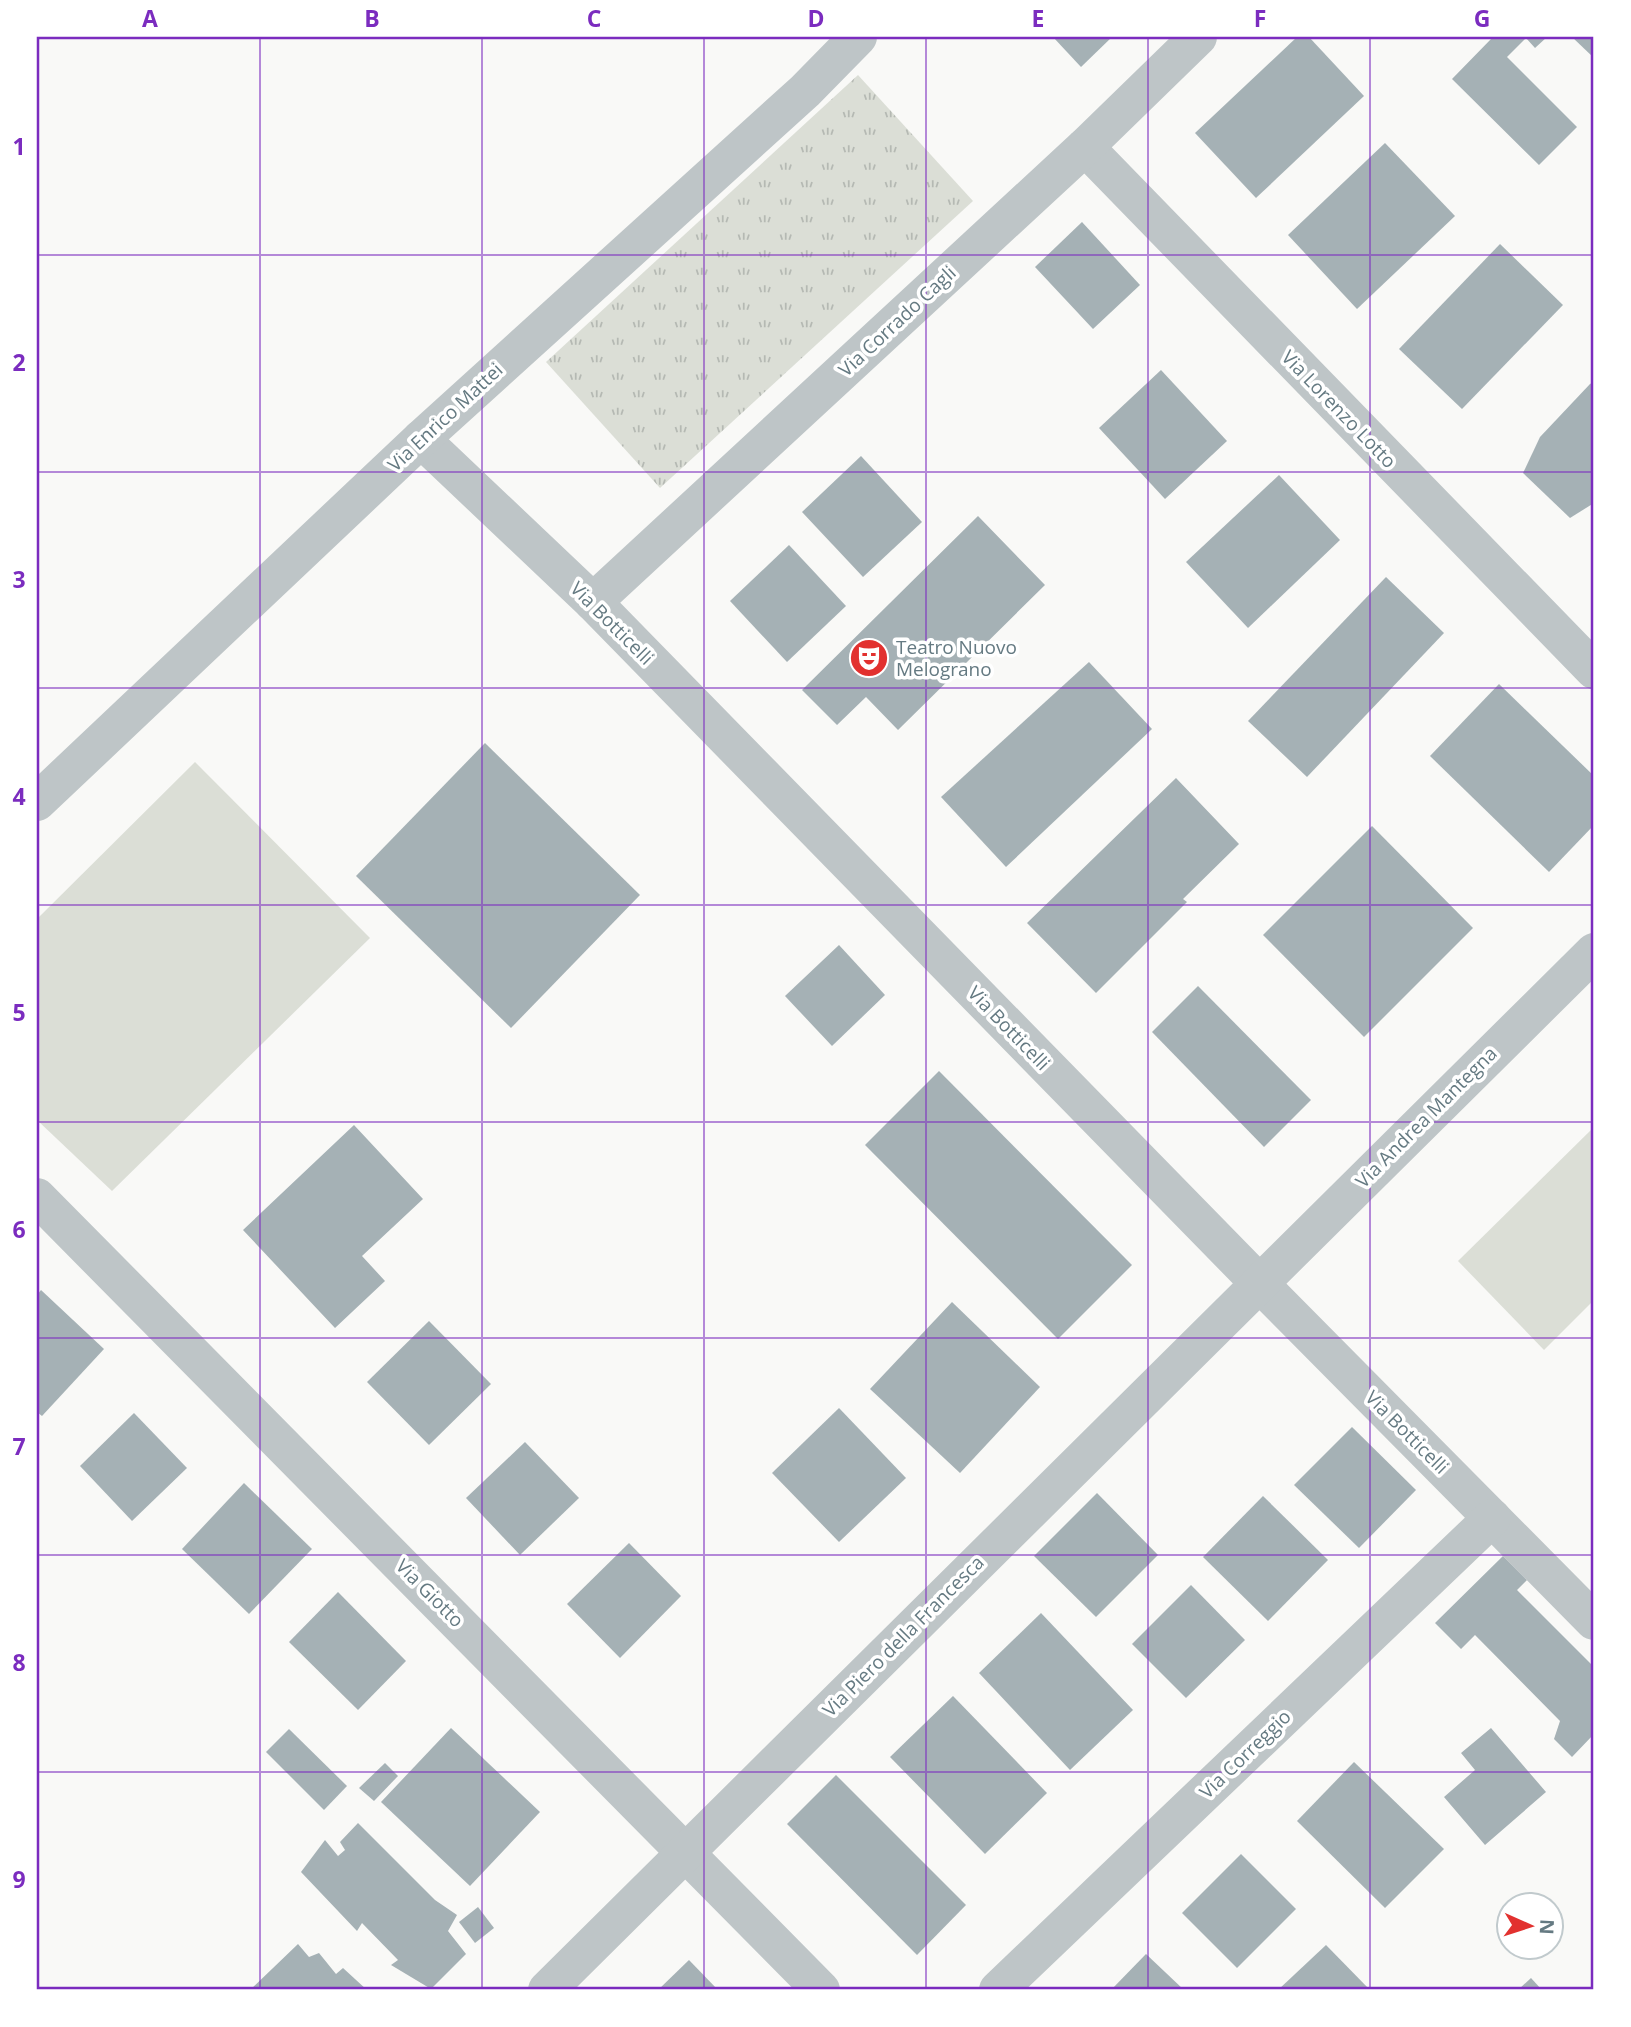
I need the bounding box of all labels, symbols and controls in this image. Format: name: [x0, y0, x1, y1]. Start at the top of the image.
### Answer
text: A: [142, 2, 158, 34]
text: B: [364, 2, 380, 34]
text: C: [587, 2, 601, 34]
text: D: [807, 2, 825, 34]
text: E: [1032, 2, 1044, 34]
text: F: [1254, 2, 1266, 34]
text: G: [1474, 2, 1490, 34]
text: 1: [12, 130, 26, 162]
street label: Via Corrado Cagli: [833, 260, 961, 382]
street label: Via Lorenzo Lotto: [1276, 344, 1402, 474]
text: 2: [12, 346, 26, 378]
street label: Via Enrico Mattei: [382, 357, 508, 477]
text: 3: [12, 563, 26, 595]
street label: Via Botticelli: [565, 576, 659, 670]
place label: Teatro Nuovo Melograno: [896, 634, 1017, 682]
theatre icon: Teatro Nuovo Melograno: [848, 637, 890, 679]
text: 4: [12, 780, 26, 812]
street label: Via Botticelli: [962, 980, 1056, 1076]
text: 5: [12, 996, 26, 1028]
street label: Via Andrea Mantegna: [1350, 1041, 1502, 1193]
text: 6: [12, 1213, 26, 1245]
street label: Via Botticelli: [1360, 1385, 1454, 1479]
text: 7: [12, 1430, 26, 1462]
street label: Via Piero della Francesca: [817, 1550, 989, 1722]
street label: Via Giotto: [390, 1553, 470, 1633]
text: 8: [12, 1646, 26, 1678]
street label: Via Correggio: [1194, 1704, 1296, 1804]
text: 9: [12, 1863, 26, 1895]
north arrow: [1494, 1890, 1564, 1960]
text: N: [1534, 1918, 1560, 1935]

